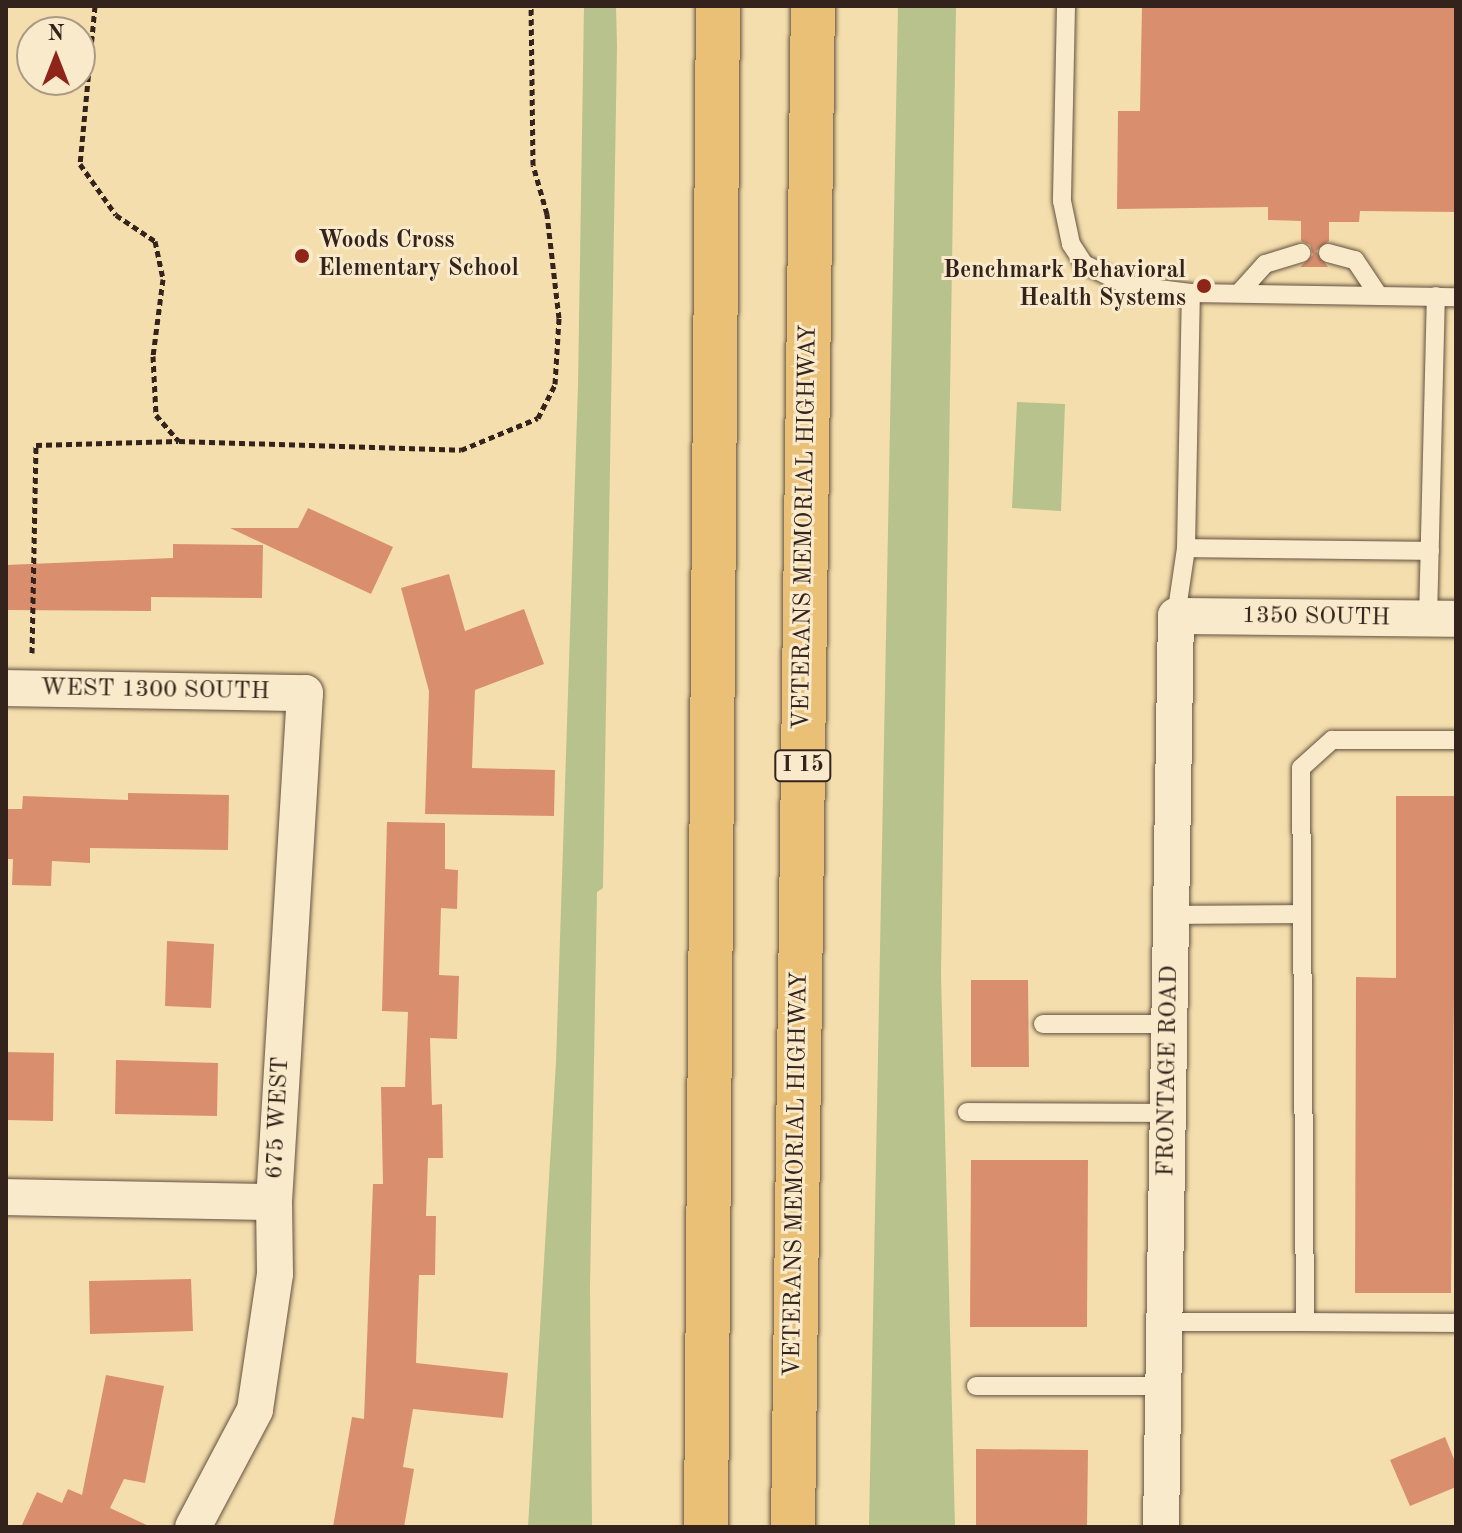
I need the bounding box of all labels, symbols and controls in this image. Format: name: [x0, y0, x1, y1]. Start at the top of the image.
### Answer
north arrow: [16, 16, 96, 96]
text: N: [48, 23, 64, 45]
place label: Woods Cross Elementary School: [318, 228, 519, 284]
marker: Woods Cross Elementary School: [293, 247, 311, 265]
place label: Benchmark Behavioral Health Systems: [943, 258, 1186, 314]
marker: Benchmark Behavioral Health Systems: [1193, 275, 1215, 297]
street label: VETERANS MEMORIAL HIGHWAY: [788, 324, 824, 730]
street label: 1350 SOUTH: [1242, 602, 1390, 634]
street label: WEST 1300 SOUTH: [40, 675, 270, 707]
road number: I 15: [773, 748, 833, 784]
street label: FRONTAGE ROAD: [1153, 965, 1185, 1177]
street label: VETERANS MEMORIAL HIGHWAY: [779, 971, 815, 1377]
street label: 675 WEST: [261, 1056, 297, 1180]

